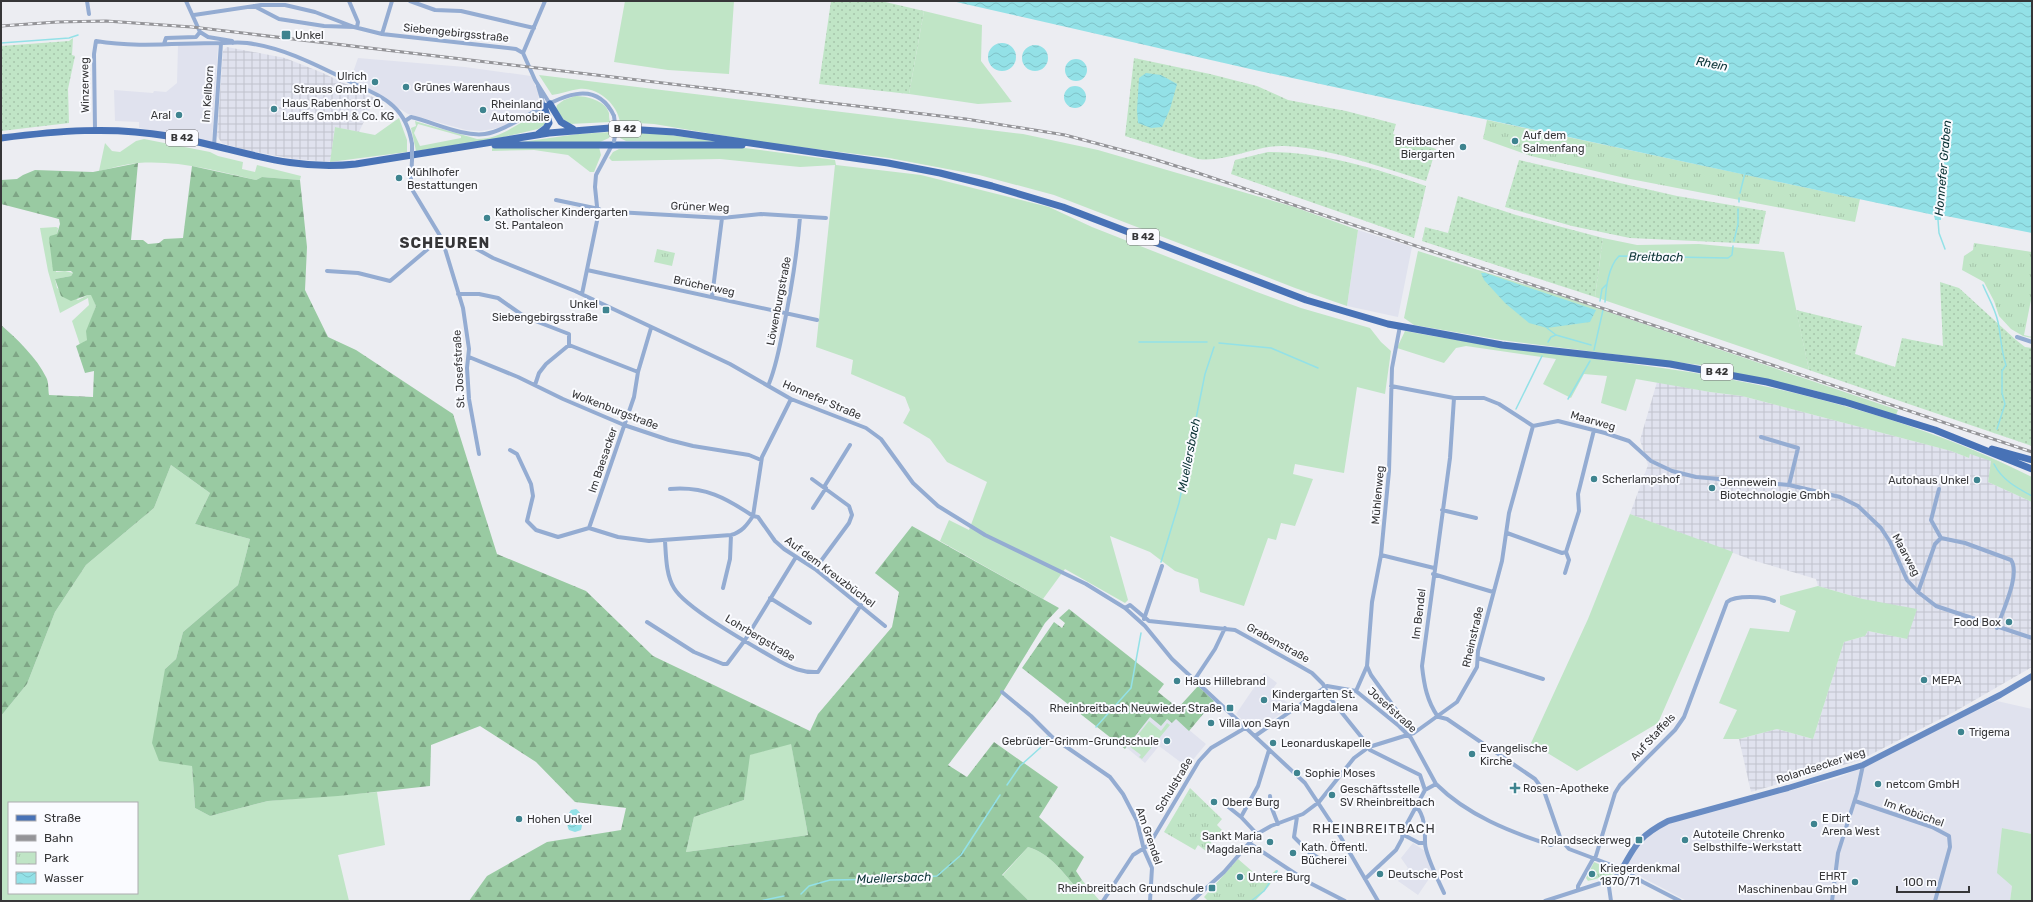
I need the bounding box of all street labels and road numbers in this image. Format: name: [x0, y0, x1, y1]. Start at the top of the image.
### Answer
street label: Siebengebirgsstraße: [403, 21, 509, 45]
street label: Winzerweg: [78, 57, 92, 113]
street label: Im Kellborn: [200, 65, 216, 123]
road number: B 42: [609, 121, 641, 137]
road number: B 42: [166, 130, 198, 146]
street label: Grüner Weg: [670, 199, 730, 215]
road number: B 42: [1127, 229, 1159, 245]
street label: Löwenburgstraße: [764, 255, 794, 347]
street label: Brücherweg: [672, 273, 736, 299]
street label: St. Josefstraße: [450, 329, 468, 409]
road number: B 42: [1701, 364, 1733, 380]
street label: Honnefer Straße: [781, 378, 863, 422]
street label: Wolkenburgstraße: [570, 387, 660, 433]
street label: Maarweg: [1569, 408, 1617, 434]
street label: Im Baesacker: [586, 425, 621, 495]
street label: Mühlenweg: [1369, 465, 1387, 525]
street label: Maarweg: [1889, 531, 1923, 579]
street label: Auf dem Kreuzbüchel: [782, 534, 878, 610]
street label: Im Bendel: [1409, 588, 1429, 640]
street label: Rheinstraße: [1460, 605, 1486, 669]
street label: Lohrbergstraße: [723, 612, 797, 664]
street label: Grabenstraße: [1244, 620, 1312, 666]
street label: Josefstraße: [1365, 684, 1419, 736]
street label: Auf Staffels: [1628, 710, 1678, 763]
street label: Rolandsecker Weg: [1775, 746, 1867, 786]
street label: Schulstraße: [1153, 755, 1195, 815]
street label: Im Kobüchel: [1882, 796, 1946, 830]
street label: Am Grendel: [1133, 806, 1165, 866]

